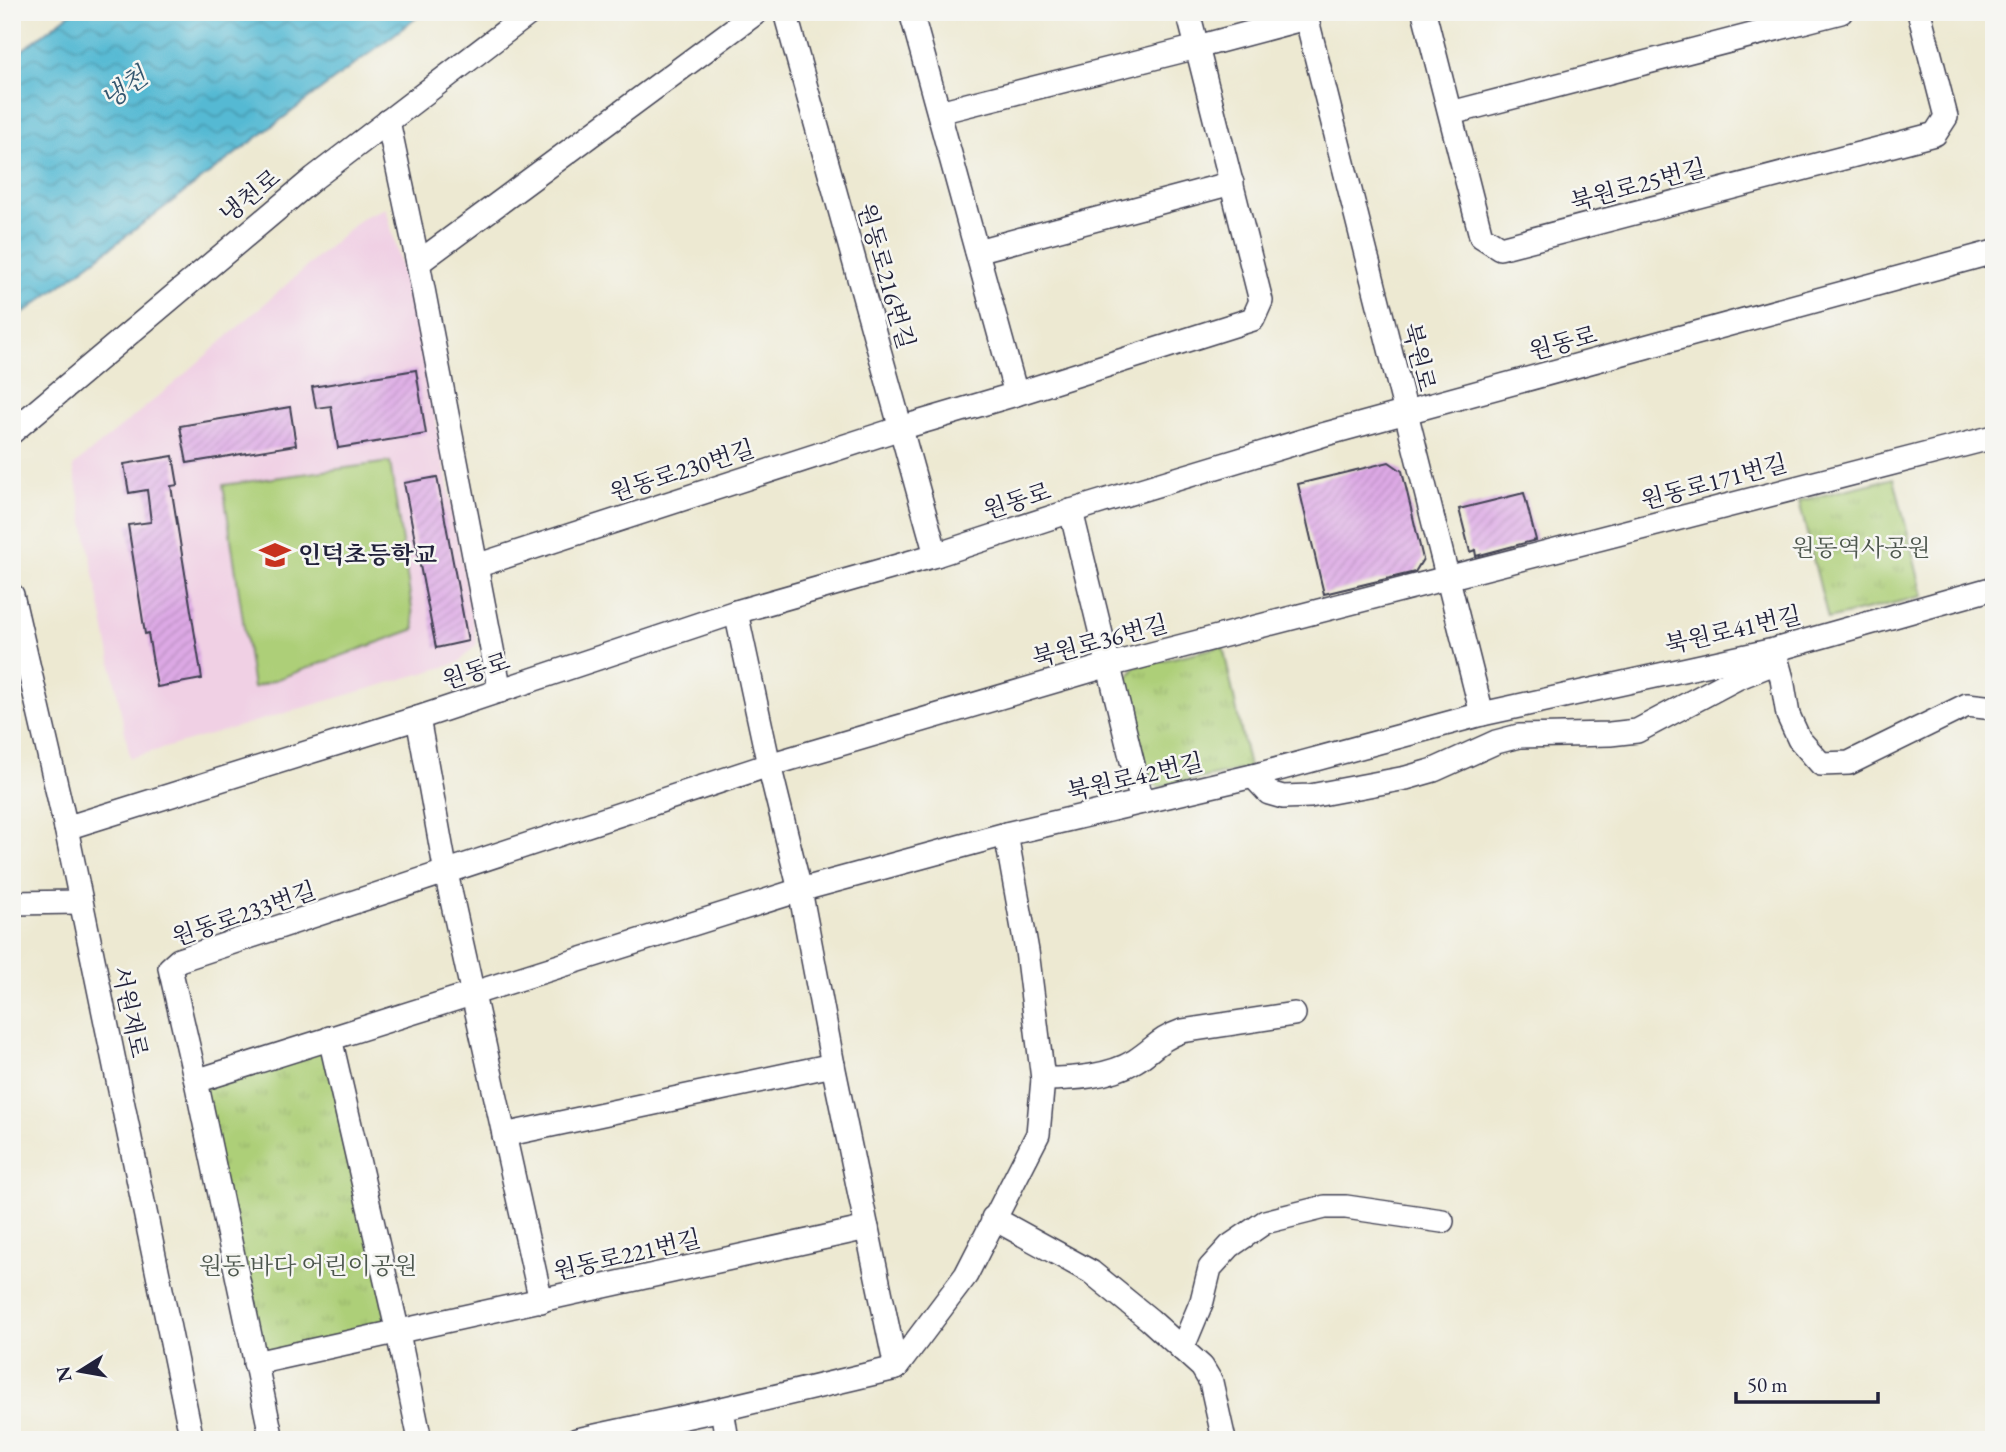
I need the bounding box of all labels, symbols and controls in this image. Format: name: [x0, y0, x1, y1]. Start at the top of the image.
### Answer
water label: 냉천: [94, 58, 156, 117]
street label: 북원로25번길: [1567, 152, 1709, 217]
street label: 냉천로: [213, 162, 286, 230]
street label: 원동로216번길: [851, 199, 922, 352]
street label: 북원로: [1396, 319, 1443, 394]
street label: 원동로: [1525, 319, 1600, 366]
street label: 원동로230번길: [605, 433, 758, 509]
street label: 원동로171번길: [1637, 447, 1791, 516]
street label: 원동로: [979, 475, 1055, 526]
park label: 원동역사공원: [1791, 532, 1931, 563]
school or university icon: 인덕초등학교: [258, 538, 292, 572]
place label: 인덕초등학교: [298, 539, 437, 570]
street label: 북원로41번길: [1662, 599, 1804, 660]
street label: 북원로36번길: [1029, 608, 1171, 673]
street label: 원동로: [438, 645, 514, 696]
street label: 북원로42번길: [1064, 746, 1206, 807]
street label: 원동로233번길: [168, 874, 320, 953]
street label: 서원재로: [106, 963, 155, 1060]
street label: 원동로221번길: [550, 1222, 704, 1287]
park label: 원동 바다 어린이공원: [199, 1250, 417, 1281]
north arrow: [46, 1336, 116, 1406]
scale bar: [1736, 1361, 1878, 1405]
text: N: [50, 1364, 78, 1384]
text: 50 m: [1747, 1371, 1788, 1398]

